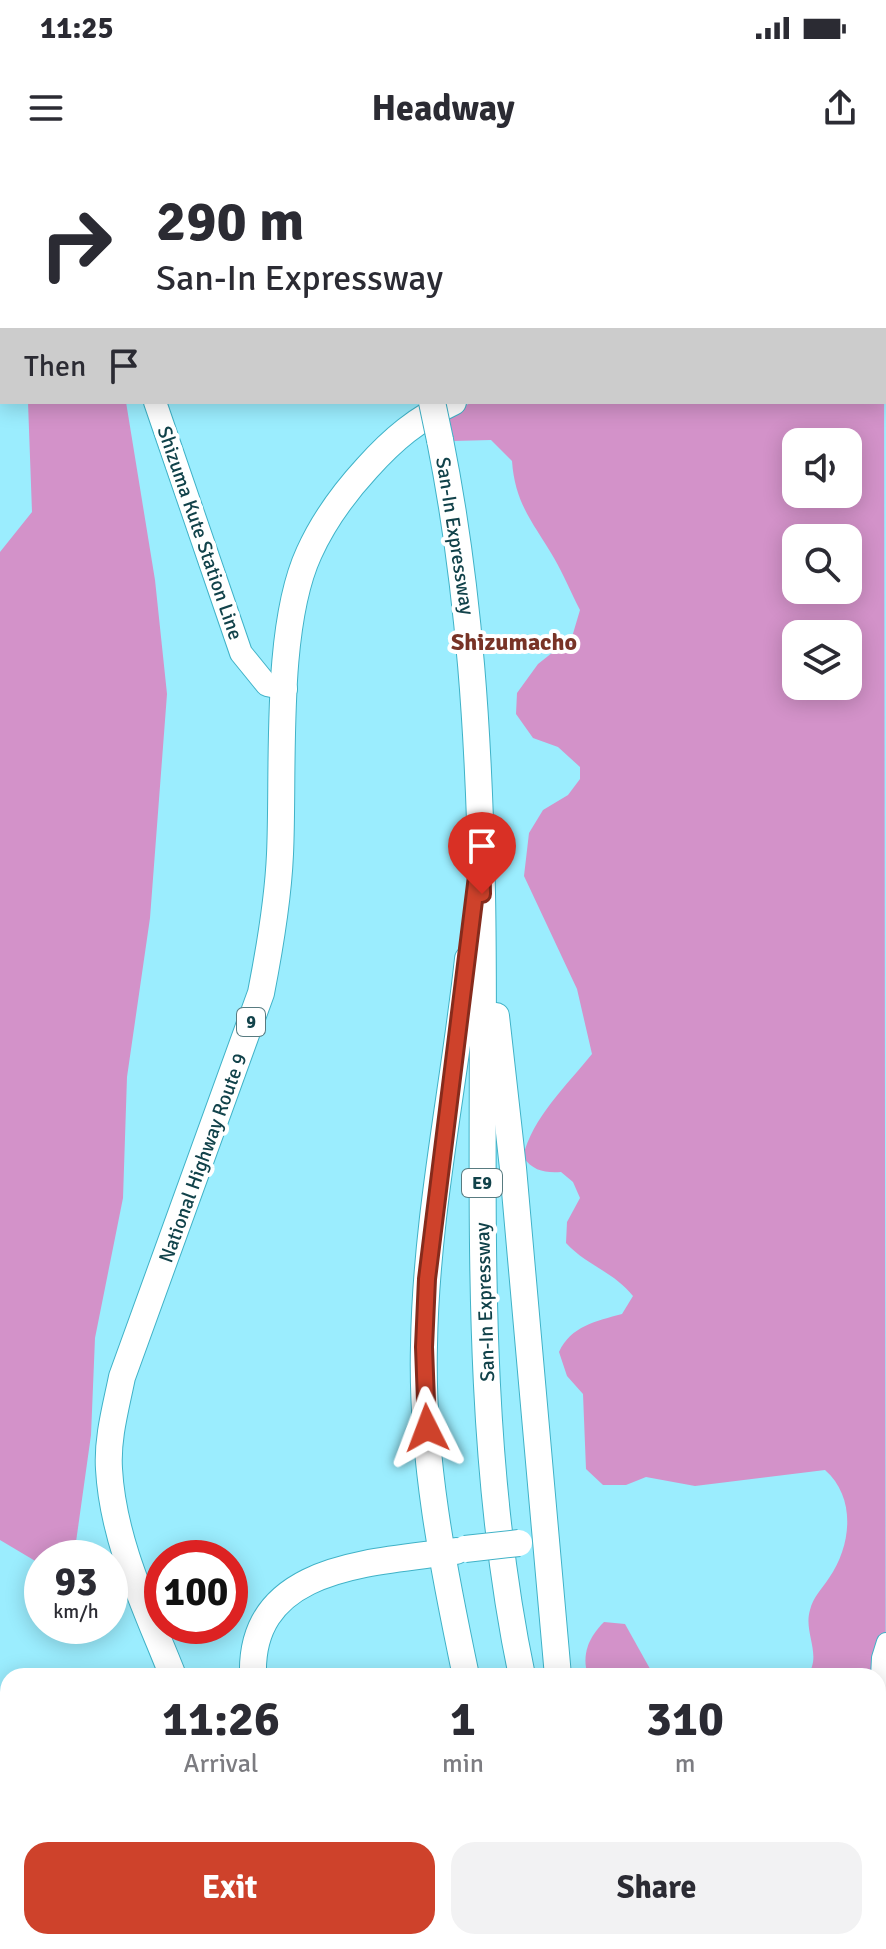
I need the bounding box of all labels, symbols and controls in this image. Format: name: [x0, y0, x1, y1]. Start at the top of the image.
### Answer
text: 11:25: [40, 10, 114, 47]
icon: menu: [24, 86, 68, 130]
text: Headway: [371, 86, 515, 131]
icon: share: [818, 86, 862, 130]
text: 290 m: [156, 187, 304, 256]
icon: right: [24, 192, 128, 296]
text: San-In Expressway: [156, 256, 443, 301]
icon: arrive: [102, 344, 146, 388]
text: Then: [24, 348, 86, 385]
street label: Shizuma Kute Station Line: [152, 423, 248, 643]
map controls: [782, 428, 862, 700]
button: sound: [782, 428, 862, 508]
street label: San-In Expressway: [430, 455, 480, 617]
button: search: [782, 524, 862, 604]
button: layers: [782, 620, 862, 700]
district label: Shizumacho: [451, 627, 577, 657]
pin: [448, 812, 516, 894]
icon: arrive: [460, 824, 504, 868]
road number: 9: [237, 1008, 265, 1036]
street label: National Highway Route 9: [153, 1050, 253, 1266]
road number: E9: [462, 1169, 502, 1197]
street label: San-In Expressway: [470, 1221, 500, 1382]
position arrow: [385, 1386, 469, 1470]
speed limit sign: 100: [144, 1540, 248, 1644]
text: 93: [54, 1557, 98, 1607]
text: km/h: [53, 1599, 99, 1624]
text: 11:26: [162, 1690, 280, 1749]
text: 1: [450, 1690, 476, 1749]
text: 310: [646, 1690, 724, 1749]
text: Arrival: [184, 1748, 258, 1780]
text: min: [442, 1748, 484, 1780]
text: m: [675, 1748, 695, 1780]
button: Exit: [24, 1842, 435, 1934]
button: Share: [451, 1842, 862, 1934]

